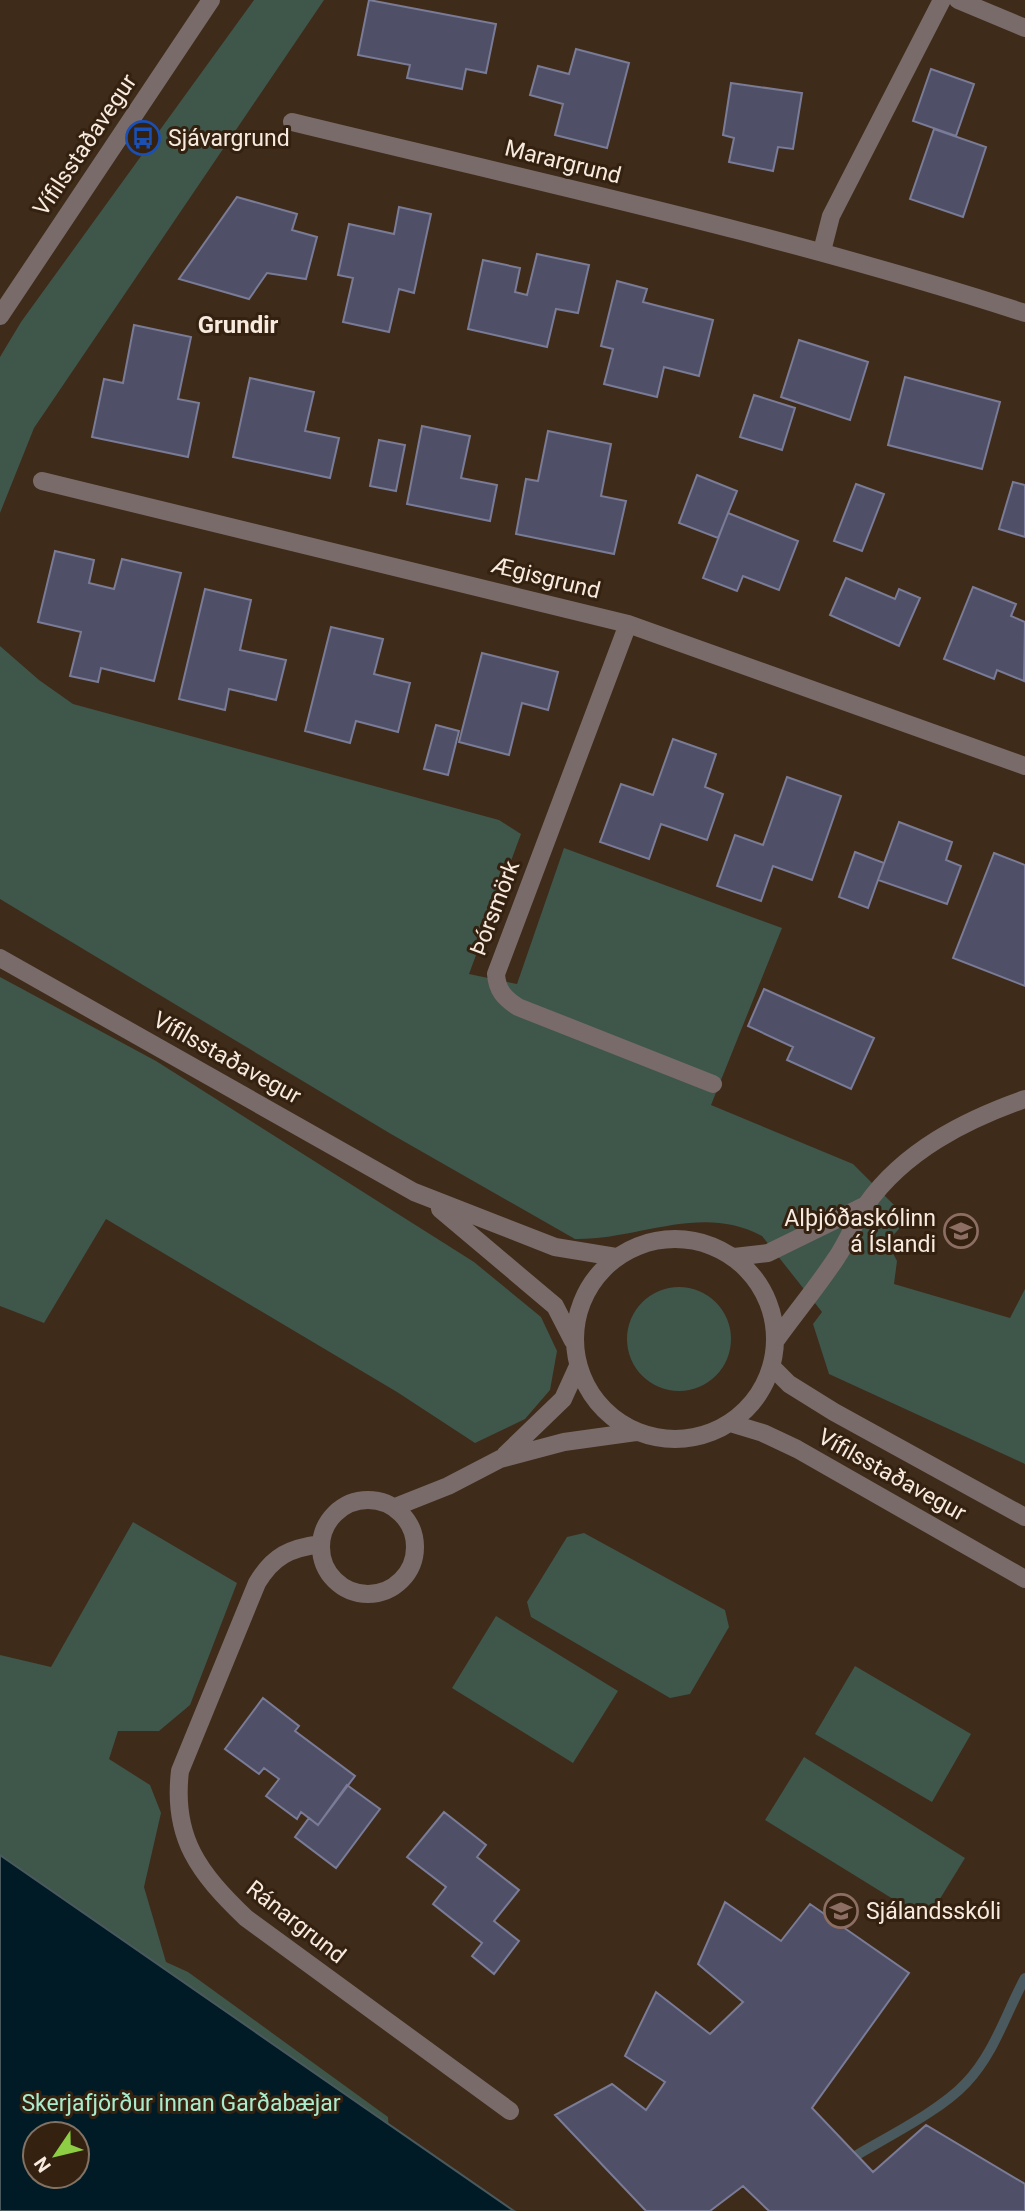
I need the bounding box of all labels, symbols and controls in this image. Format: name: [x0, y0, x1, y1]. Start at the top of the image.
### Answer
street label: Vífilsstaðavegur: [28, 69, 142, 221]
bus stop icon: Sjávargrund: [124, 119, 162, 157]
place label: Sjávargrund: [168, 125, 290, 152]
street label: Marargrund: [502, 134, 624, 190]
district label: Grundir: [198, 311, 279, 339]
street label: Ægisgrund: [488, 551, 603, 605]
street label: Þórsmörk: [465, 857, 525, 959]
street label: Vífilsstaðavegur: [148, 1006, 306, 1110]
place label: Alþjóðaskólinn á Íslandi: [784, 1205, 936, 1258]
school or university icon: Alþjóðaskólinn á Íslandi: [942, 1212, 980, 1250]
street label: Vífilsstaðavegur: [813, 1423, 971, 1527]
street label: Ránargrund: [241, 1875, 351, 1969]
school or university icon: Sjálandsskóli: [822, 1892, 860, 1930]
place label: Sjálandsskóli: [866, 1898, 1001, 1925]
park label: Skerjafjörður innan Garðabæjar: [21, 2090, 341, 2117]
north arrow: [21, 2120, 91, 2190]
text: N: [29, 2152, 56, 2177]

